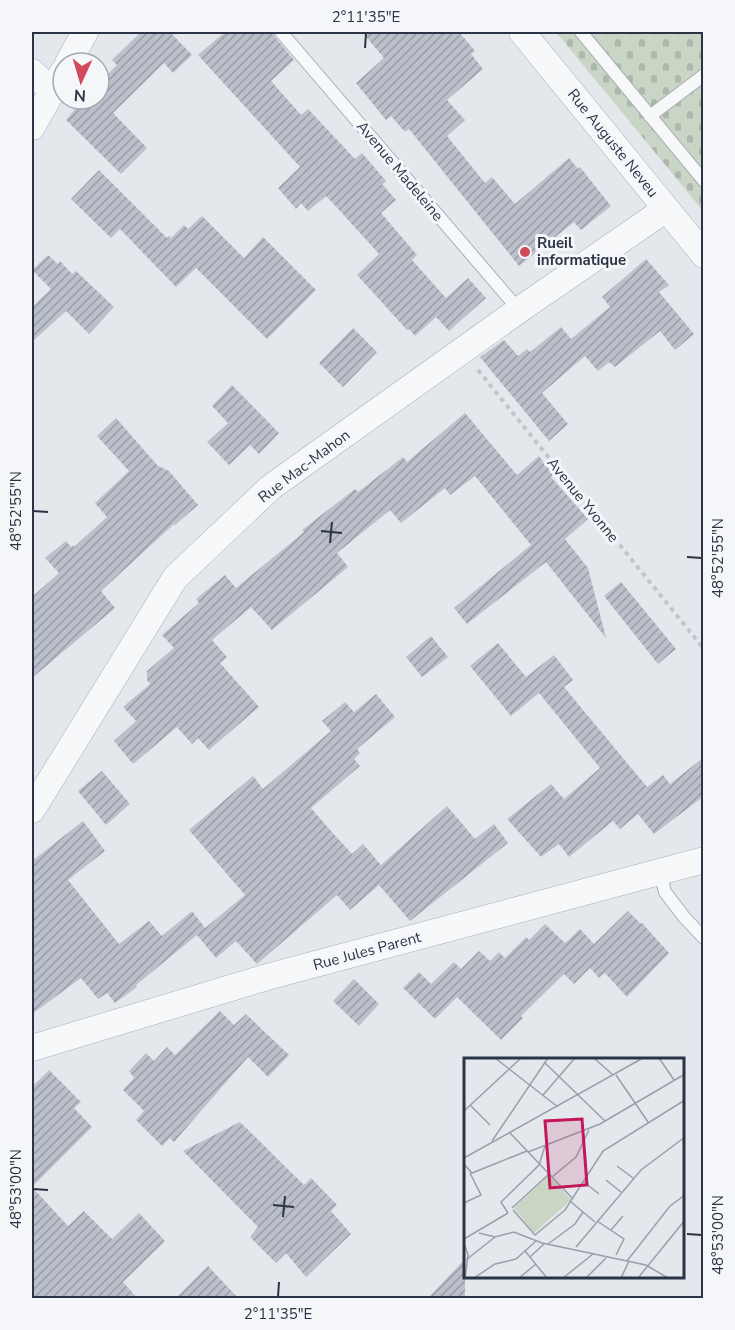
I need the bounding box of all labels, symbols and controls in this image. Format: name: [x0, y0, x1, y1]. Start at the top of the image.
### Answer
text: 2°11'35"E: [332, 7, 400, 27]
north arrow: [51, 51, 111, 111]
text: N: [73, 84, 87, 106]
street label: Rue Auguste Neveu: [563, 85, 663, 201]
street label: Avenue Madeleine: [352, 117, 448, 225]
place label: Rueil informatique: [537, 233, 626, 270]
marker: Rueil informatique: [518, 245, 532, 259]
street label: Rue Mac-Mahon: [254, 425, 354, 507]
street label: Avenue Yvonne: [543, 453, 623, 547]
text: 48°52'55"N: [6, 471, 26, 551]
text: 48°52'55"N: [708, 518, 728, 598]
street label: Rue Jules Parent: [311, 927, 424, 975]
inset map: [464, 1058, 684, 1279]
text: 48°53'00"N: [6, 1149, 26, 1229]
text: 48°53'00"N: [708, 1195, 728, 1275]
text: 2°11'35"E: [244, 1304, 312, 1324]

